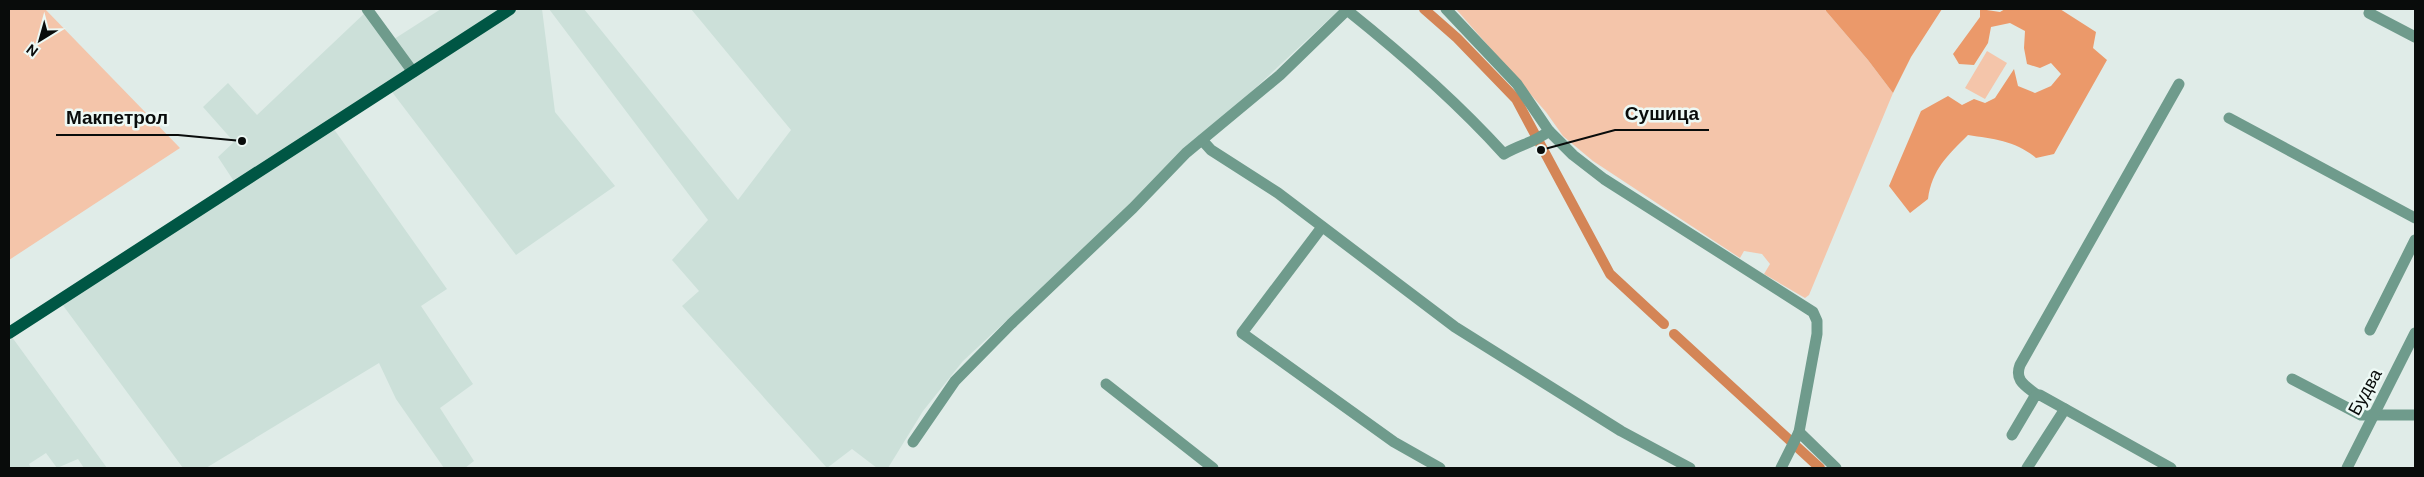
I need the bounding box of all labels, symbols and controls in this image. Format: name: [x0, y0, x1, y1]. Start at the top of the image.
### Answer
north arrow: [15, 15, 65, 65]
text: N: [23, 40, 42, 61]
callout: Сушица: [1615, 96, 1709, 130]
callout: Макпетрол: [56, 101, 178, 135]
text: Сушица: [1625, 101, 1700, 126]
text: Макпетрол: [66, 105, 168, 130]
street label: Будва: [2342, 364, 2388, 420]

